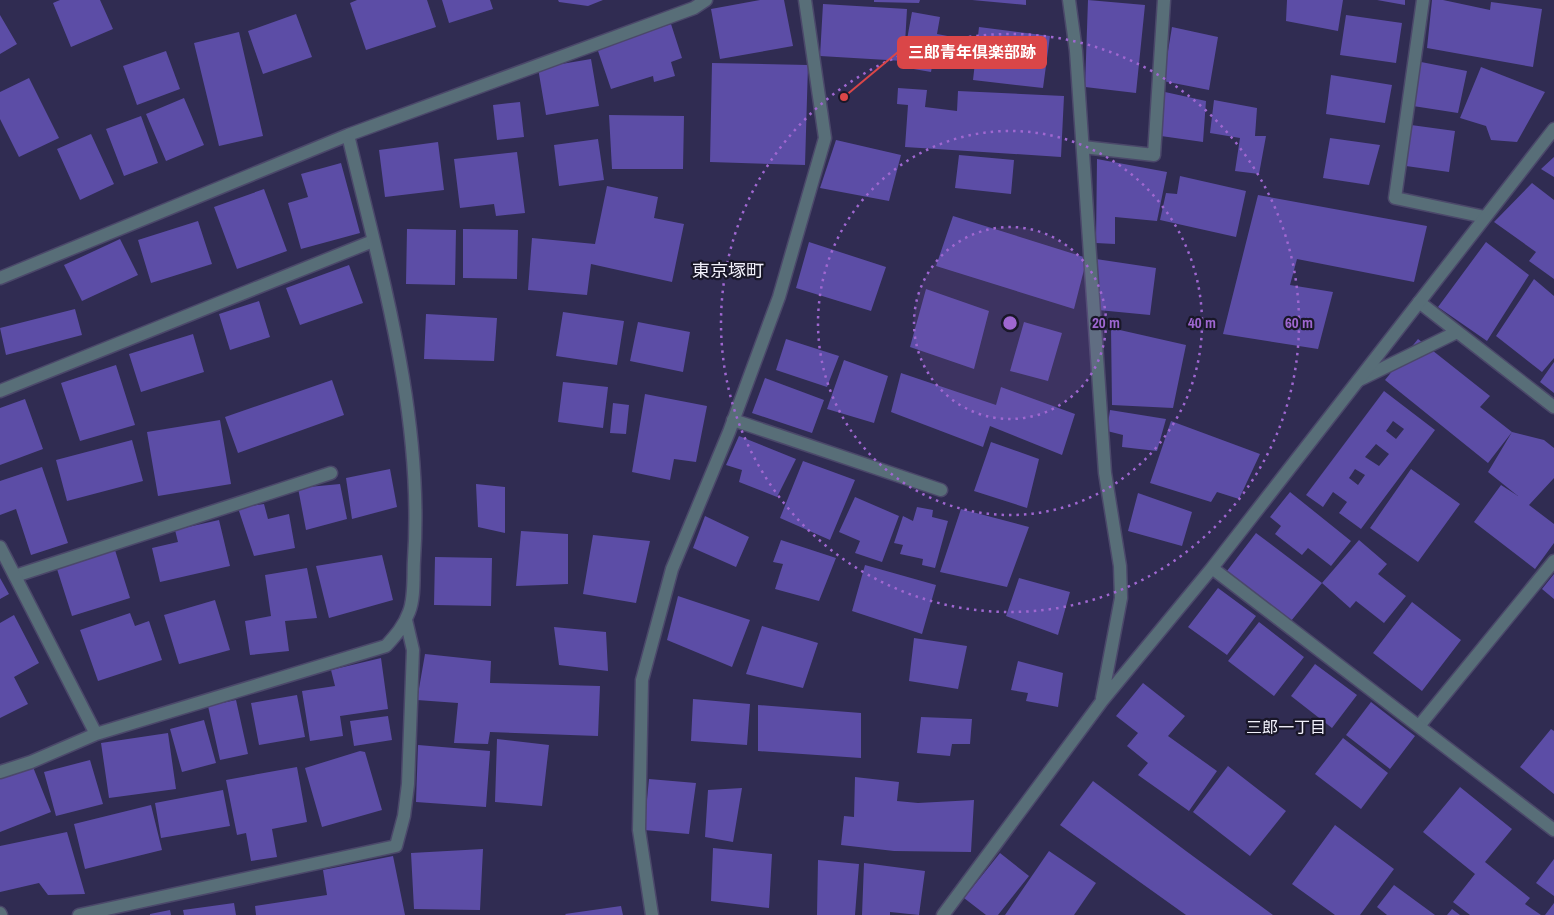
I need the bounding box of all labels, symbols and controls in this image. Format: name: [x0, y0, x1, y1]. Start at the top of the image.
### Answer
callout: 三郎青年倶楽部跡: [898, 37, 1046, 68]
text: 三郎青年倶楽部跡: [908, 41, 1036, 63]
district label: 東京塚町: [692, 258, 764, 283]
text: 20 m: [1092, 312, 1120, 333]
text: 40 m: [1188, 312, 1216, 333]
text: 60 m: [1285, 312, 1313, 333]
centre of rings: [1001, 314, 1019, 332]
district label: 三郎一丁目: [1246, 716, 1326, 738]

